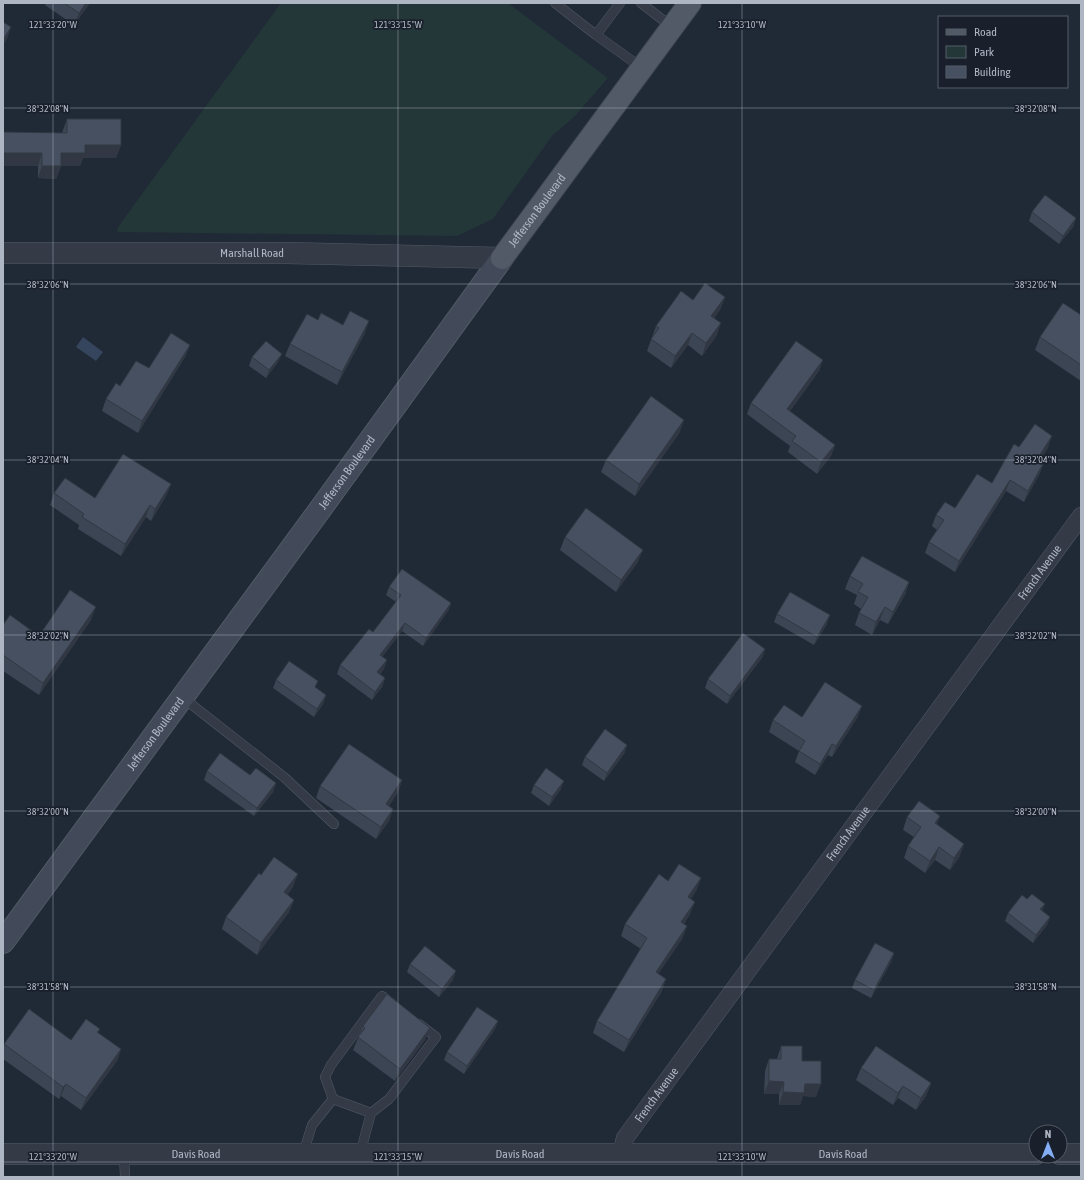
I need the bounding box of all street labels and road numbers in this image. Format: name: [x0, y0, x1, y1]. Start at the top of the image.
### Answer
street label: Jefferson Boulevard: [505, 171, 569, 250]
street label: Marshall Road: [220, 246, 284, 260]
street label: Jefferson Boulevard: [316, 433, 378, 512]
street label: French Avenue: [1015, 542, 1065, 602]
street label: Jefferson Boulevard: [124, 695, 187, 773]
street label: French Avenue: [823, 803, 873, 864]
street label: French Avenue: [632, 1065, 681, 1125]
street label: Davis Road: [172, 1147, 220, 1161]
street label: Davis Road: [496, 1147, 544, 1161]
street label: Davis Road: [819, 1147, 867, 1161]

